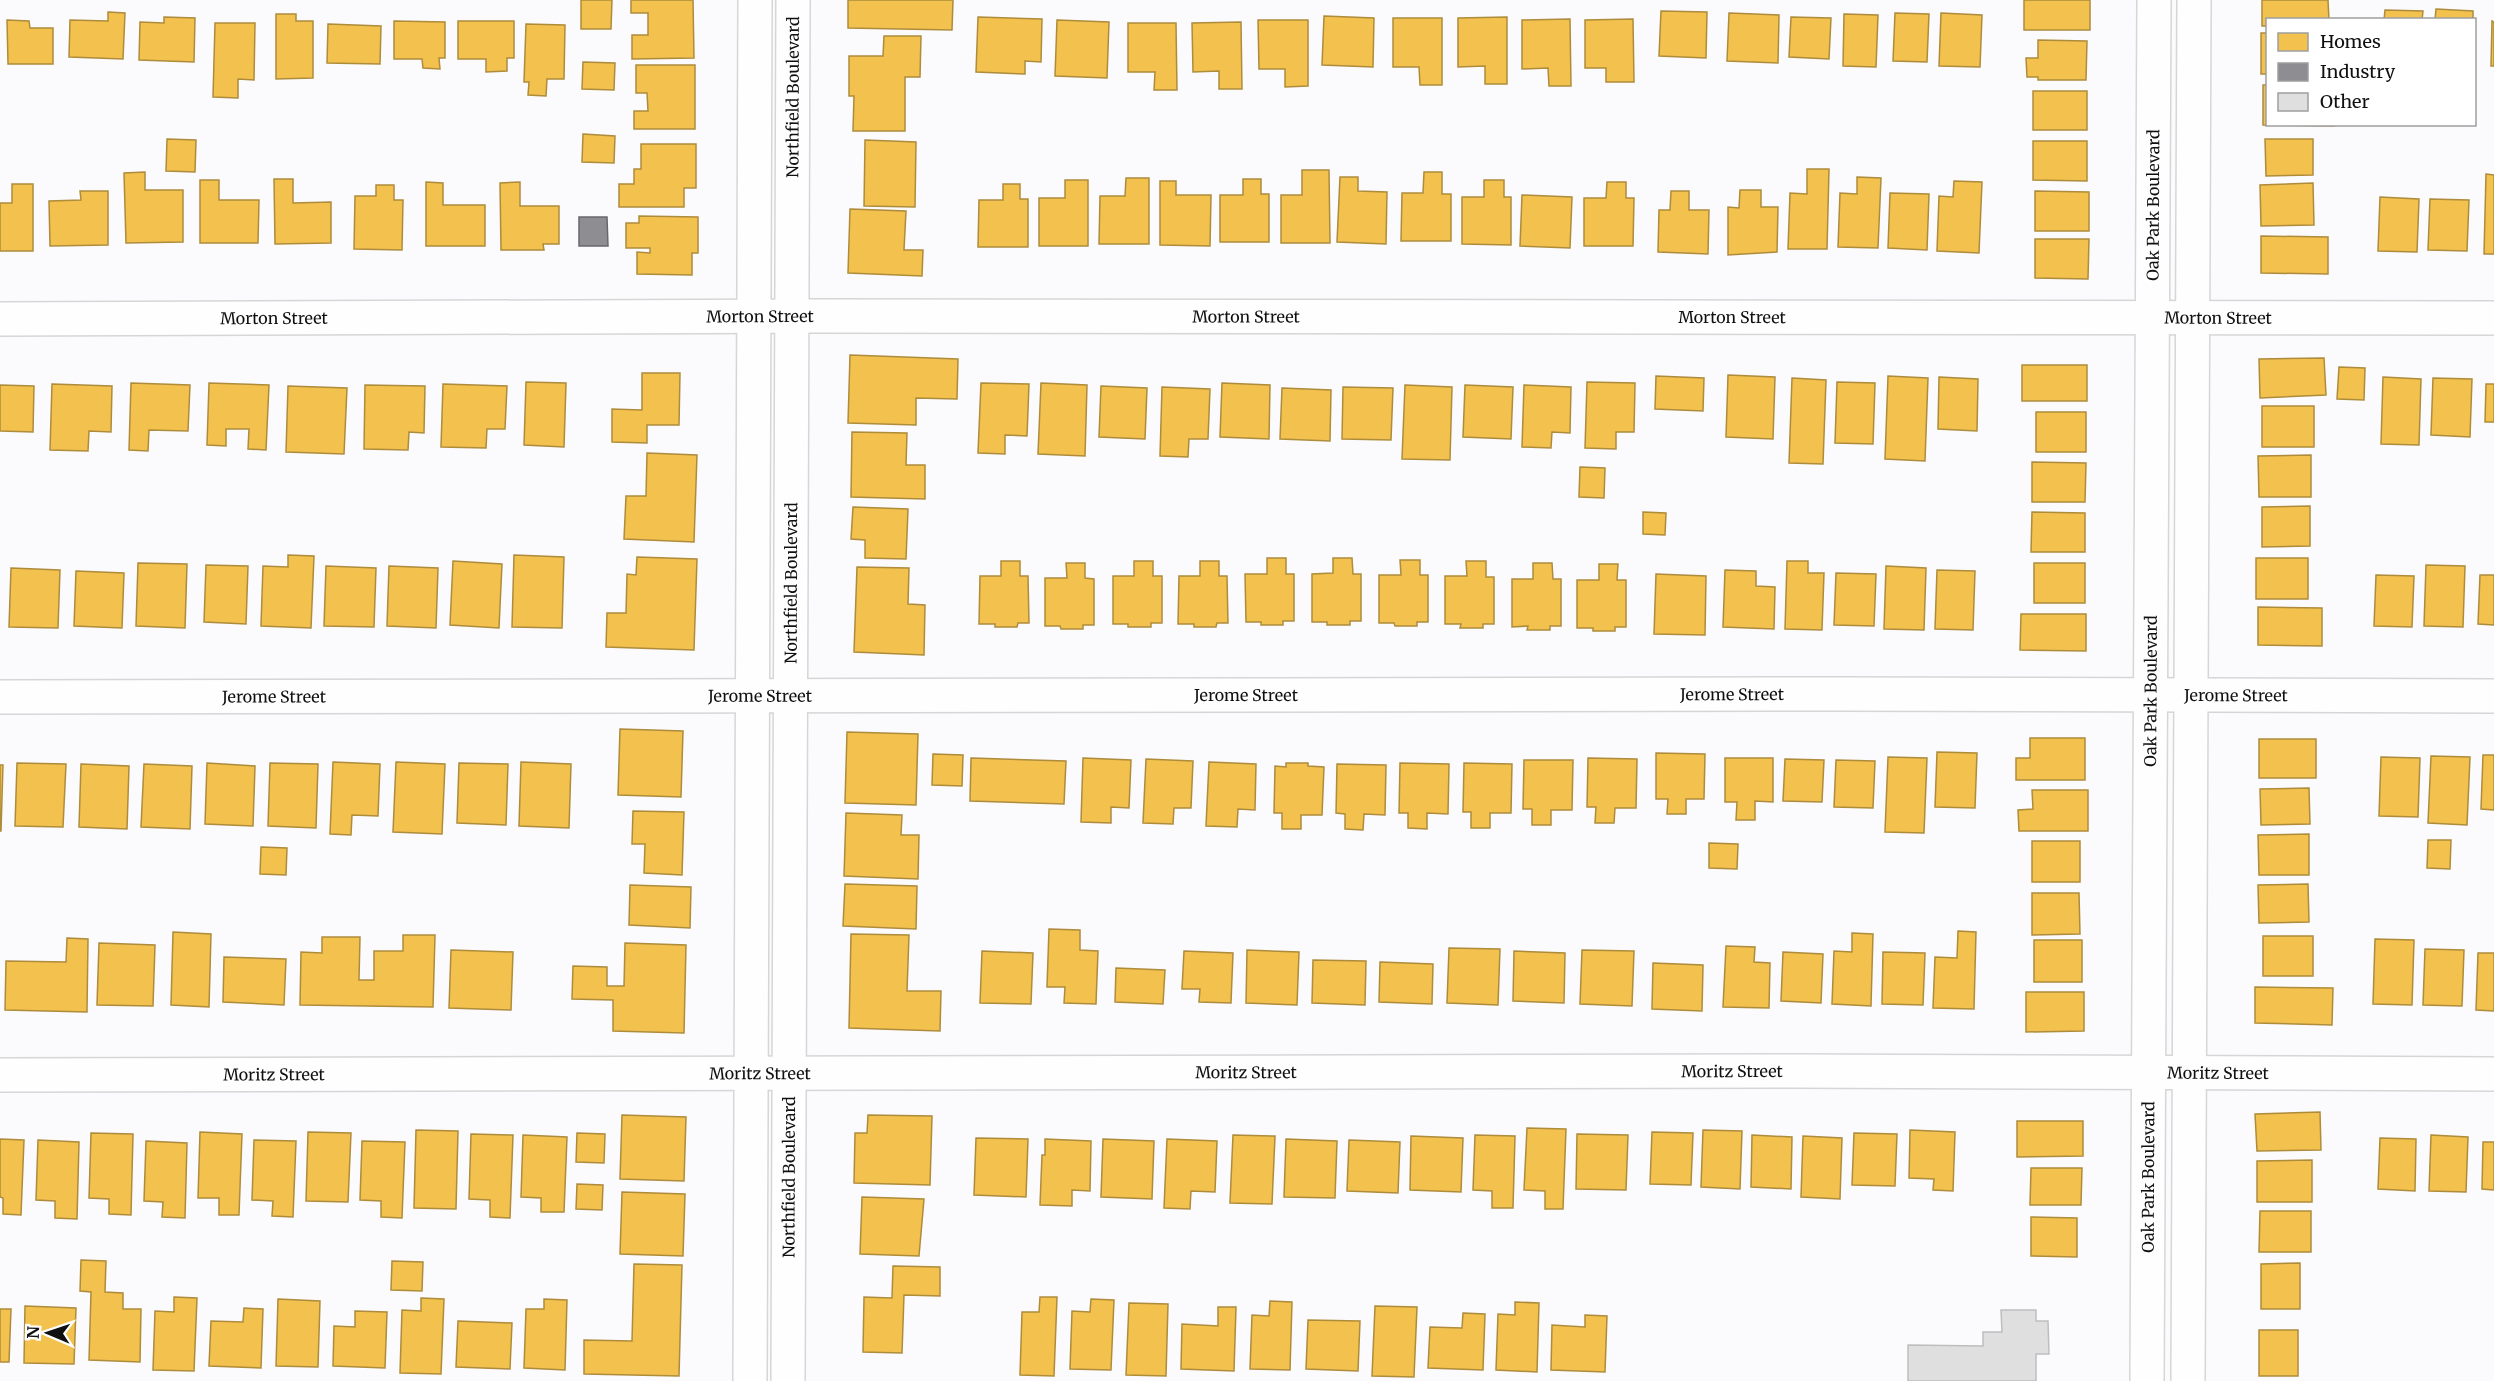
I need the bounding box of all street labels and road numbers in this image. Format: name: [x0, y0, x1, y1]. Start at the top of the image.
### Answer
street label: Northfield Boulevard: [782, 16, 803, 178]
street label: Oak Park Boulevard: [2143, 129, 2163, 281]
street label: Morton Street: [706, 306, 815, 326]
street label: Morton Street: [1192, 306, 1301, 327]
street label: Morton Street: [1678, 307, 1787, 327]
street label: Morton Street: [220, 308, 329, 328]
street label: Morton Street: [2164, 308, 2273, 328]
street label: Northfield Boulevard: [781, 502, 801, 664]
street label: Oak Park Boulevard: [2140, 615, 2161, 767]
street label: Jerome Street: [1679, 684, 1785, 704]
street label: Jerome Street: [1193, 685, 1299, 705]
street label: Jerome Street: [2183, 685, 2289, 705]
street label: Jerome Street: [221, 686, 327, 707]
street label: Jerome Street: [707, 686, 813, 706]
street label: Moritz Street: [1681, 1061, 1784, 1081]
street label: Moritz Street: [1195, 1062, 1298, 1082]
street label: Moritz Street: [709, 1063, 812, 1083]
street label: Moritz Street: [2167, 1063, 2270, 1083]
street label: Moritz Street: [223, 1064, 326, 1085]
street label: Northfield Boulevard: [778, 1096, 799, 1258]
street label: Oak Park Boulevard: [2138, 1101, 2158, 1253]

